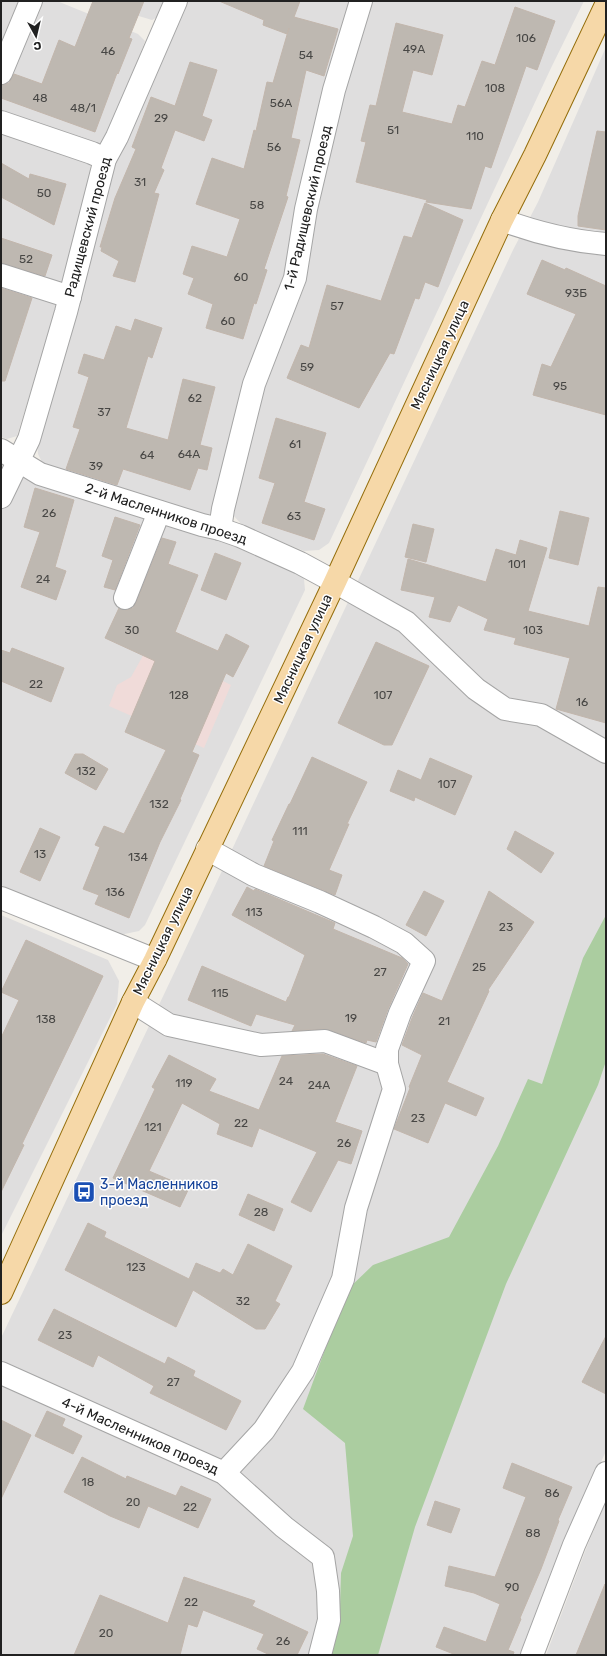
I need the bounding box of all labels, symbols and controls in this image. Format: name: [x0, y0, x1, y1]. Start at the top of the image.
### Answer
north arrow: [16, 16, 56, 56]
house number: 106: [516, 31, 536, 45]
text: С: [32, 38, 42, 52]
house number: 49А: [403, 42, 425, 56]
house number: 46: [101, 44, 115, 58]
house number: 54: [299, 48, 314, 62]
house number: 108: [485, 81, 505, 95]
house number: 48: [32, 91, 48, 105]
house number: 56А: [270, 96, 292, 110]
house number: 48/1: [70, 101, 96, 115]
house number: 29: [154, 111, 168, 125]
house number: 51: [387, 123, 399, 137]
street label: 1-й Радищевский проезд: [281, 124, 335, 292]
house number: 110: [466, 129, 484, 143]
house number: 56: [267, 140, 281, 154]
street label: Радищевский проезд: [61, 155, 115, 299]
house number: 31: [134, 175, 146, 189]
house number: 50: [37, 186, 51, 200]
house number: 58: [250, 198, 264, 212]
house number: 52: [19, 252, 33, 266]
house number: 60: [234, 270, 248, 284]
house number: 93Б: [565, 286, 587, 300]
street label: Мясницкая улица: [407, 298, 473, 412]
house number: 57: [330, 299, 344, 313]
house number: 60: [221, 314, 235, 328]
house number: 59: [300, 360, 314, 374]
house number: 95: [553, 379, 567, 393]
house number: 62: [188, 391, 202, 405]
house number: 37: [97, 405, 111, 419]
house number: 61: [289, 437, 301, 451]
house number: 64А: [178, 447, 200, 461]
house number: 64: [140, 448, 155, 462]
house number: 39: [89, 459, 103, 473]
street label: 2-й Масленников проезд: [83, 480, 249, 548]
house number: 26: [42, 506, 56, 520]
house number: 63: [287, 509, 301, 523]
house number: 101: [508, 557, 526, 571]
house number: 24: [36, 572, 51, 586]
street label: Мясницкая улица: [270, 592, 336, 706]
house number: 30: [125, 623, 139, 637]
house number: 103: [523, 623, 543, 637]
house number: 22: [29, 677, 43, 691]
house number: 128: [169, 688, 189, 702]
house number: 107: [374, 688, 392, 702]
house number: 16: [576, 695, 588, 709]
house number: 132: [76, 764, 96, 778]
house number: 107: [438, 777, 456, 791]
house number: 132: [149, 797, 169, 811]
house number: 111: [292, 824, 308, 838]
house number: 13: [34, 847, 46, 861]
house number: 134: [128, 850, 148, 864]
street label: Мясницкая улица: [129, 884, 197, 998]
house number: 136: [105, 885, 125, 899]
house number: 113: [245, 905, 263, 919]
house number: 23: [499, 920, 513, 934]
house number: 25: [472, 960, 486, 974]
house number: 27: [373, 965, 387, 979]
house number: 115: [211, 986, 229, 1000]
house number: 19: [345, 1011, 357, 1025]
house number: 138: [36, 1012, 56, 1026]
house number: 21: [438, 1014, 450, 1028]
house number: 24: [279, 1074, 294, 1088]
house number: 119: [175, 1076, 193, 1090]
house number: 24А: [308, 1078, 330, 1092]
house number: 23: [411, 1111, 425, 1125]
house number: 22: [234, 1116, 248, 1130]
house number: 121: [144, 1120, 162, 1134]
house number: 26: [337, 1136, 351, 1150]
place label: 3-й Масленников проезд: [100, 1176, 218, 1209]
bus stop icon: 3-й Масленников проезд: [71, 1179, 97, 1205]
house number: 28: [254, 1205, 268, 1219]
house number: 123: [126, 1260, 146, 1274]
house number: 32: [236, 1294, 250, 1308]
house number: 23: [58, 1328, 72, 1342]
house number: 27: [166, 1375, 180, 1389]
street label: 4-й Масленников проезд: [59, 1394, 221, 1478]
house number: 18: [82, 1475, 94, 1489]
house number: 86: [545, 1486, 559, 1500]
house number: 20: [126, 1495, 140, 1509]
house number: 22: [183, 1500, 197, 1514]
house number: 88: [525, 1526, 541, 1540]
house number: 90: [505, 1580, 519, 1594]
house number: 22: [184, 1595, 198, 1609]
house number: 20: [99, 1626, 113, 1640]
house number: 26: [276, 1634, 290, 1648]

